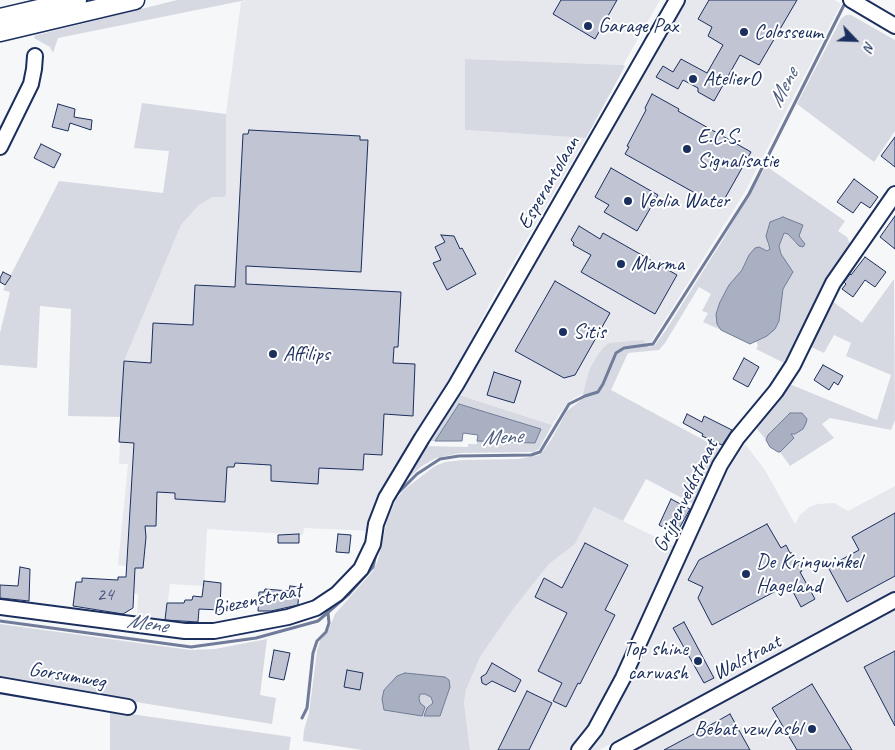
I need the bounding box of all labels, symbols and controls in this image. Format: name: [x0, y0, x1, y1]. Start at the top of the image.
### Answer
place label: Garage Pax: [598, 13, 678, 39]
north arrow: [830, 15, 880, 65]
place label: Colosseum: [754, 19, 823, 45]
marker: Garage Pax: [582, 20, 594, 32]
marker: Colosseum: [738, 26, 750, 38]
text: N: [860, 39, 879, 54]
water label: Mene: [763, 64, 805, 112]
place label: AtelierO: [703, 66, 760, 92]
marker: AtelierO: [687, 73, 699, 85]
place label: E.C.S. Signalisatie: [697, 124, 778, 174]
street label: Esperantolaan: [512, 132, 586, 234]
marker: E.C.S. Signalisatie: [681, 143, 693, 155]
place label: Veolia Water: [638, 188, 729, 214]
marker: Veolia Water: [622, 195, 634, 207]
place label: Marma: [631, 251, 684, 277]
marker: Marma: [615, 258, 627, 270]
place label: Sitis: [573, 319, 606, 345]
marker: Sitis: [557, 326, 569, 338]
place label: Affilips: [283, 341, 330, 367]
marker: Affilips: [267, 348, 279, 360]
water label: Mene: [481, 423, 523, 453]
street label: Grijpenveldstraat: [648, 436, 724, 556]
place label: De Kringwinkel Hageland: [756, 549, 861, 599]
marker: De Kringwinkel Hageland: [740, 568, 752, 580]
street label: Biezenstraat: [210, 578, 304, 622]
house number: 24: [96, 584, 114, 606]
water label: Mene: [125, 608, 169, 640]
street label: Walstraat: [709, 630, 785, 686]
place label: Top shine carwash: [623, 636, 688, 686]
marker: Top shine carwash: [692, 655, 704, 667]
street label: Gorsumweg: [27, 657, 107, 695]
place label: Bebat vzw/asbl: [694, 716, 802, 742]
marker: Bebat vzw/asbl: [806, 723, 818, 735]

